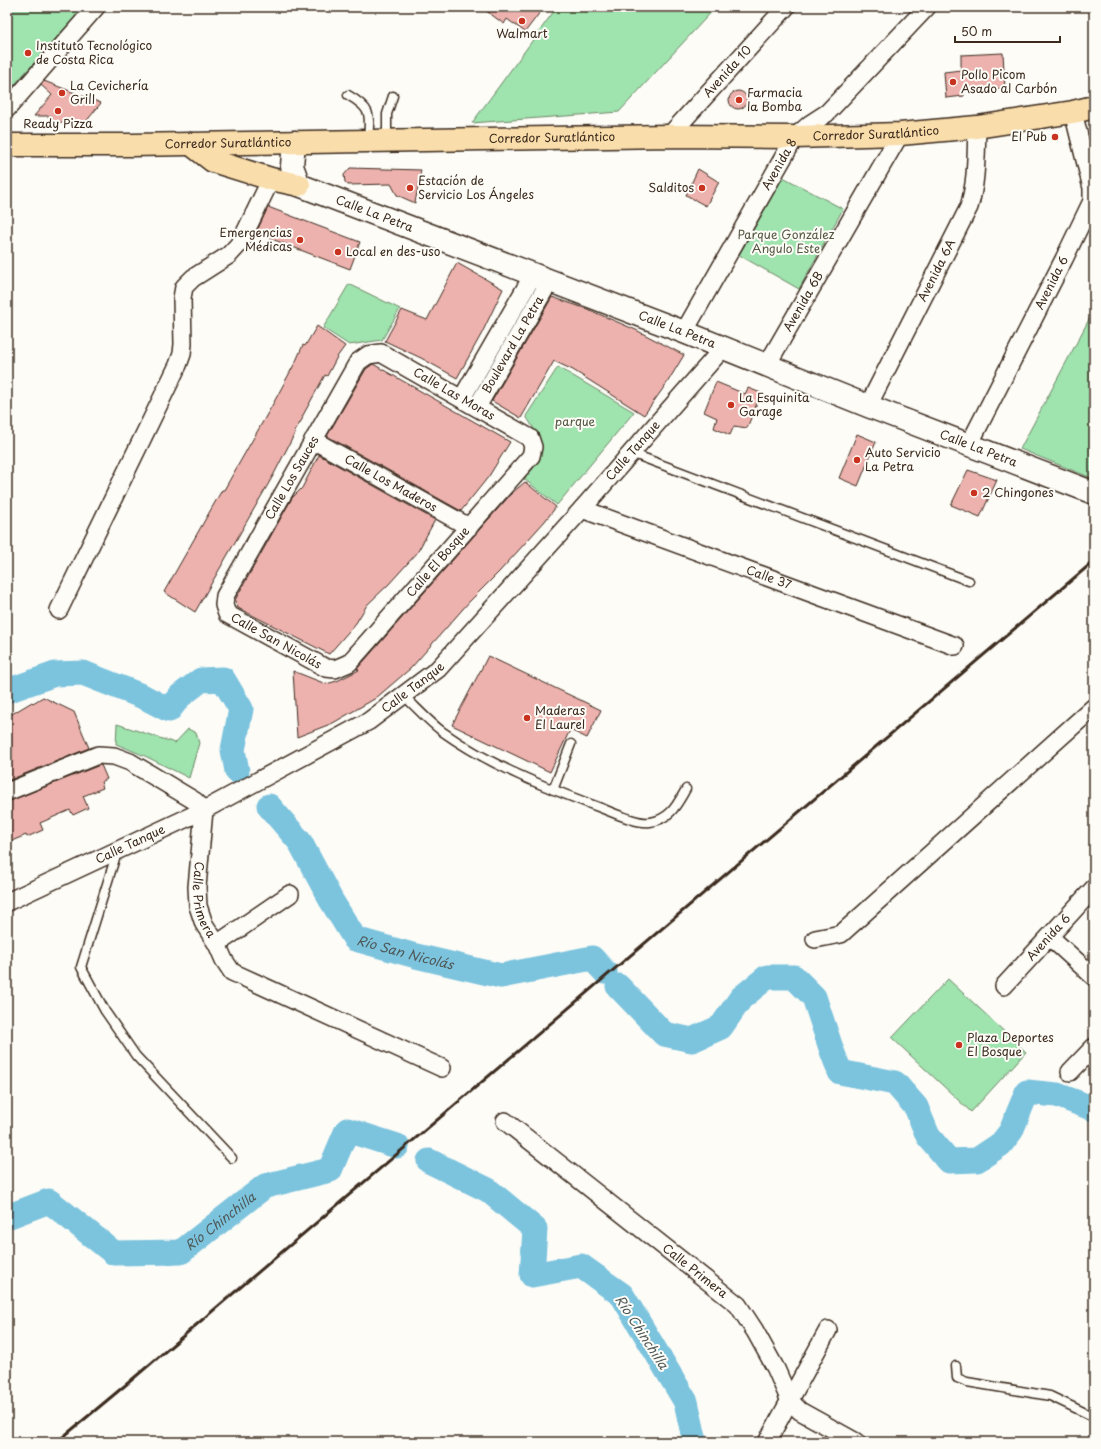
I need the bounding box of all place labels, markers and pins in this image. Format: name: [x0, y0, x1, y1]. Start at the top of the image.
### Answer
marker: Walmart: [517, 16, 527, 26]
place label: Walmart: [496, 24, 548, 42]
place label: Instituto Tecnológico de Costa Rica: [36, 36, 153, 68]
marker: Instituto Tecnológico de Costa Rica: [23, 48, 33, 58]
place label: Pollo Picom Asado al Carbón: [961, 65, 1057, 97]
place label: La Cevichería Grill: [70, 76, 149, 108]
marker: Pollo Picom Asado al Carbón: [948, 77, 958, 87]
place label: Farmacia la Bomba: [747, 83, 803, 115]
marker: La Cevichería Grill: [57, 88, 67, 98]
marker: Farmacia la Bomba: [734, 95, 744, 105]
marker: Ready Pizza: [53, 106, 63, 116]
place label: Ready Pizza: [23, 114, 93, 132]
place label: El Pub: [1011, 127, 1047, 145]
marker: El Pub: [1050, 132, 1060, 142]
place label: Estación de Servicio Los Ángeles: [418, 171, 535, 203]
place label: Salditos: [648, 178, 694, 196]
marker: Estación de Servicio Los Ángeles: [405, 183, 415, 193]
marker: Salditos: [697, 183, 707, 193]
place label: Emergencias Médicas: [219, 223, 293, 255]
marker: Emergencias Médicas: [295, 235, 305, 245]
place label: Local en des-uso: [346, 242, 441, 260]
marker: Local en des-uso: [333, 247, 343, 257]
place label: La Esquinita Garage: [739, 388, 810, 420]
marker: La Esquinita Garage: [726, 400, 736, 410]
place label: Auto Servicio La Petra: [865, 443, 941, 475]
marker: Auto Servicio La Petra: [852, 455, 862, 465]
place label: 2 Chingones: [982, 483, 1054, 501]
marker: 2 Chingones: [969, 488, 979, 498]
place label: Maderas El Laurel: [535, 701, 586, 733]
marker: Maderas El Laurel: [522, 713, 532, 723]
place label: Plaza Deportes El Bosque: [967, 1028, 1054, 1060]
marker: Plaza Deportes El Bosque: [954, 1040, 964, 1050]

